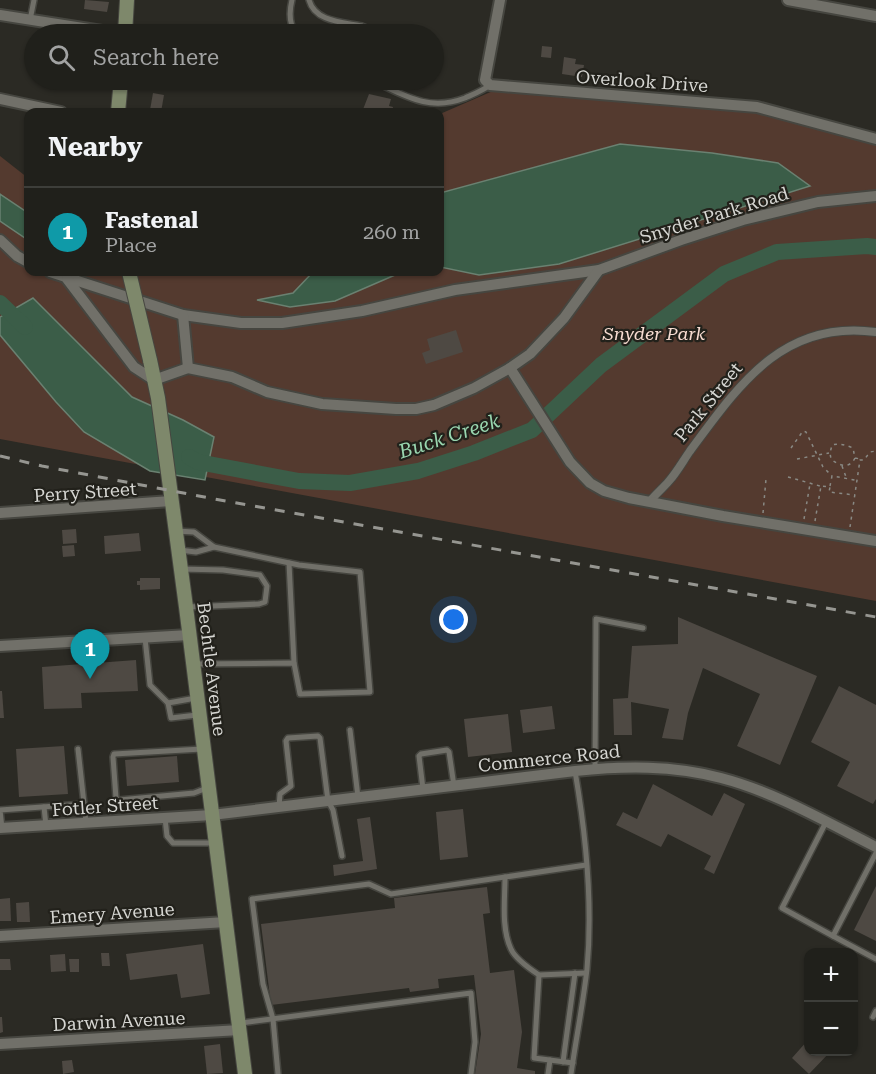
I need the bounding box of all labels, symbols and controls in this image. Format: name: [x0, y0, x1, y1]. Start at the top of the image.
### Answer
search box: [24, 24, 444, 90]
icon: search: [45, 41, 78, 74]
text: Search here: [93, 45, 219, 70]
street label: Overlook Drive: [575, 66, 709, 96]
text: Nearby: [48, 132, 142, 162]
street label: Snyder Park Road: [637, 182, 791, 248]
text: Fastenal: [105, 208, 198, 233]
text: 1: [62, 220, 73, 244]
text: 260 m: [363, 220, 420, 244]
text: Place: [105, 233, 157, 257]
park label: Snyder Park: [602, 323, 705, 344]
street label: Park Street: [670, 358, 746, 446]
water label: Buck Creek: [394, 408, 503, 464]
street label: Perry Street: [33, 478, 137, 506]
street label: Bechtle Avenue: [193, 601, 231, 737]
your location: [439, 605, 468, 634]
pin: 1: [70, 630, 110, 679]
street label: Commerce Road: [477, 740, 622, 776]
street label: Fotler Street: [51, 792, 159, 820]
street label: Emery Avenue: [49, 898, 175, 928]
map controls: [804, 948, 858, 1056]
button: +: [804, 948, 858, 1002]
button: −: [804, 1002, 858, 1056]
street label: Darwin Avenue: [52, 1007, 186, 1035]

